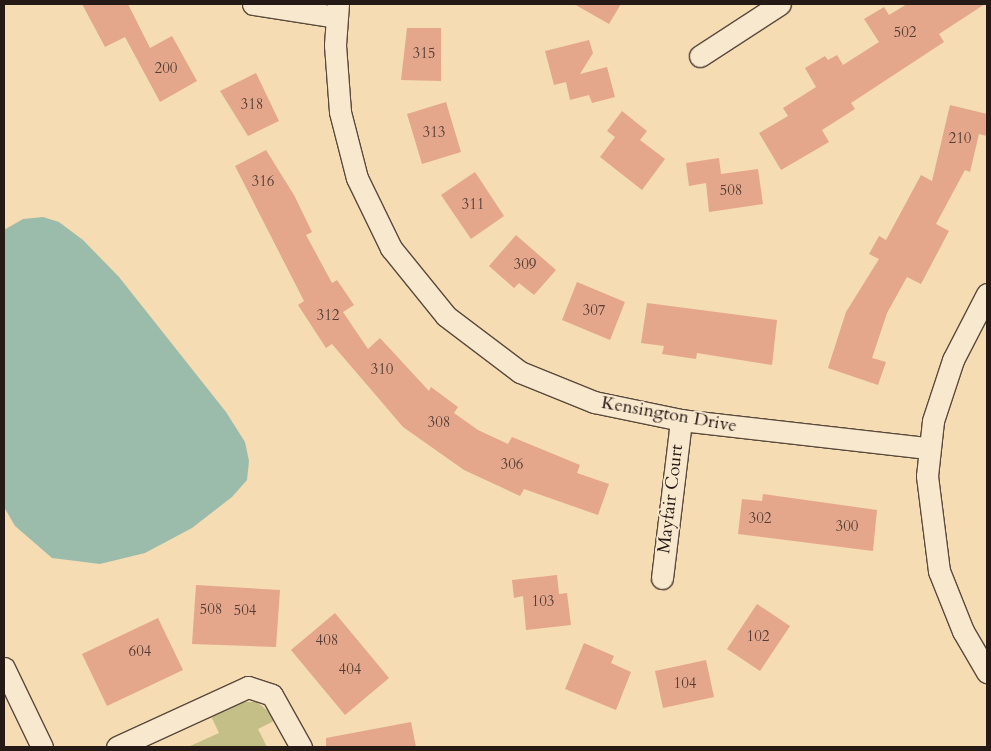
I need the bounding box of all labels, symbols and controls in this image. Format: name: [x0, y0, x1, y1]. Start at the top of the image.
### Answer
house number: 502: [893, 24, 917, 42]
house number: 315: [412, 45, 436, 63]
house number: 200: [154, 60, 178, 78]
house number: 318: [240, 96, 264, 114]
house number: 313: [422, 124, 446, 142]
house number: 210: [948, 130, 972, 148]
house number: 316: [251, 173, 275, 191]
house number: 508: [719, 182, 743, 200]
house number: 311: [461, 196, 485, 214]
house number: 309: [513, 256, 537, 274]
house number: 307: [582, 302, 606, 320]
house number: 312: [316, 307, 340, 325]
house number: 310: [370, 361, 394, 379]
street label: Kensington Drive: [600, 392, 738, 438]
house number: 308: [427, 414, 451, 432]
street label: Mayfair Court: [654, 443, 688, 555]
house number: 306: [500, 456, 524, 474]
house number: 302: [748, 510, 772, 528]
house number: 300: [835, 518, 859, 536]
house number: 103: [531, 593, 555, 611]
house number: 508: [199, 601, 223, 619]
house number: 504: [233, 602, 257, 620]
house number: 102: [746, 628, 770, 646]
house number: 408: [315, 632, 339, 650]
house number: 604: [128, 643, 152, 661]
house number: 404: [338, 661, 362, 679]
house number: 104: [673, 675, 697, 693]

